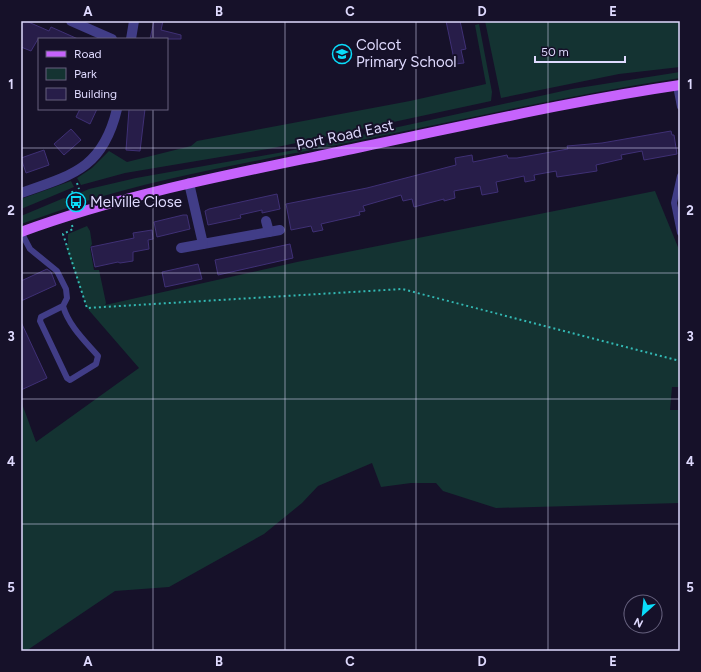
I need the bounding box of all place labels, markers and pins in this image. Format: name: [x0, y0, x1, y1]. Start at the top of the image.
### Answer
place label: Colcot Primary School: [356, 36, 457, 71]
school or university icon: Colcot Primary School: [331, 43, 353, 65]
bus stop icon: Melville Close: [65, 191, 87, 213]
place label: Melville Close: [90, 193, 182, 211]

